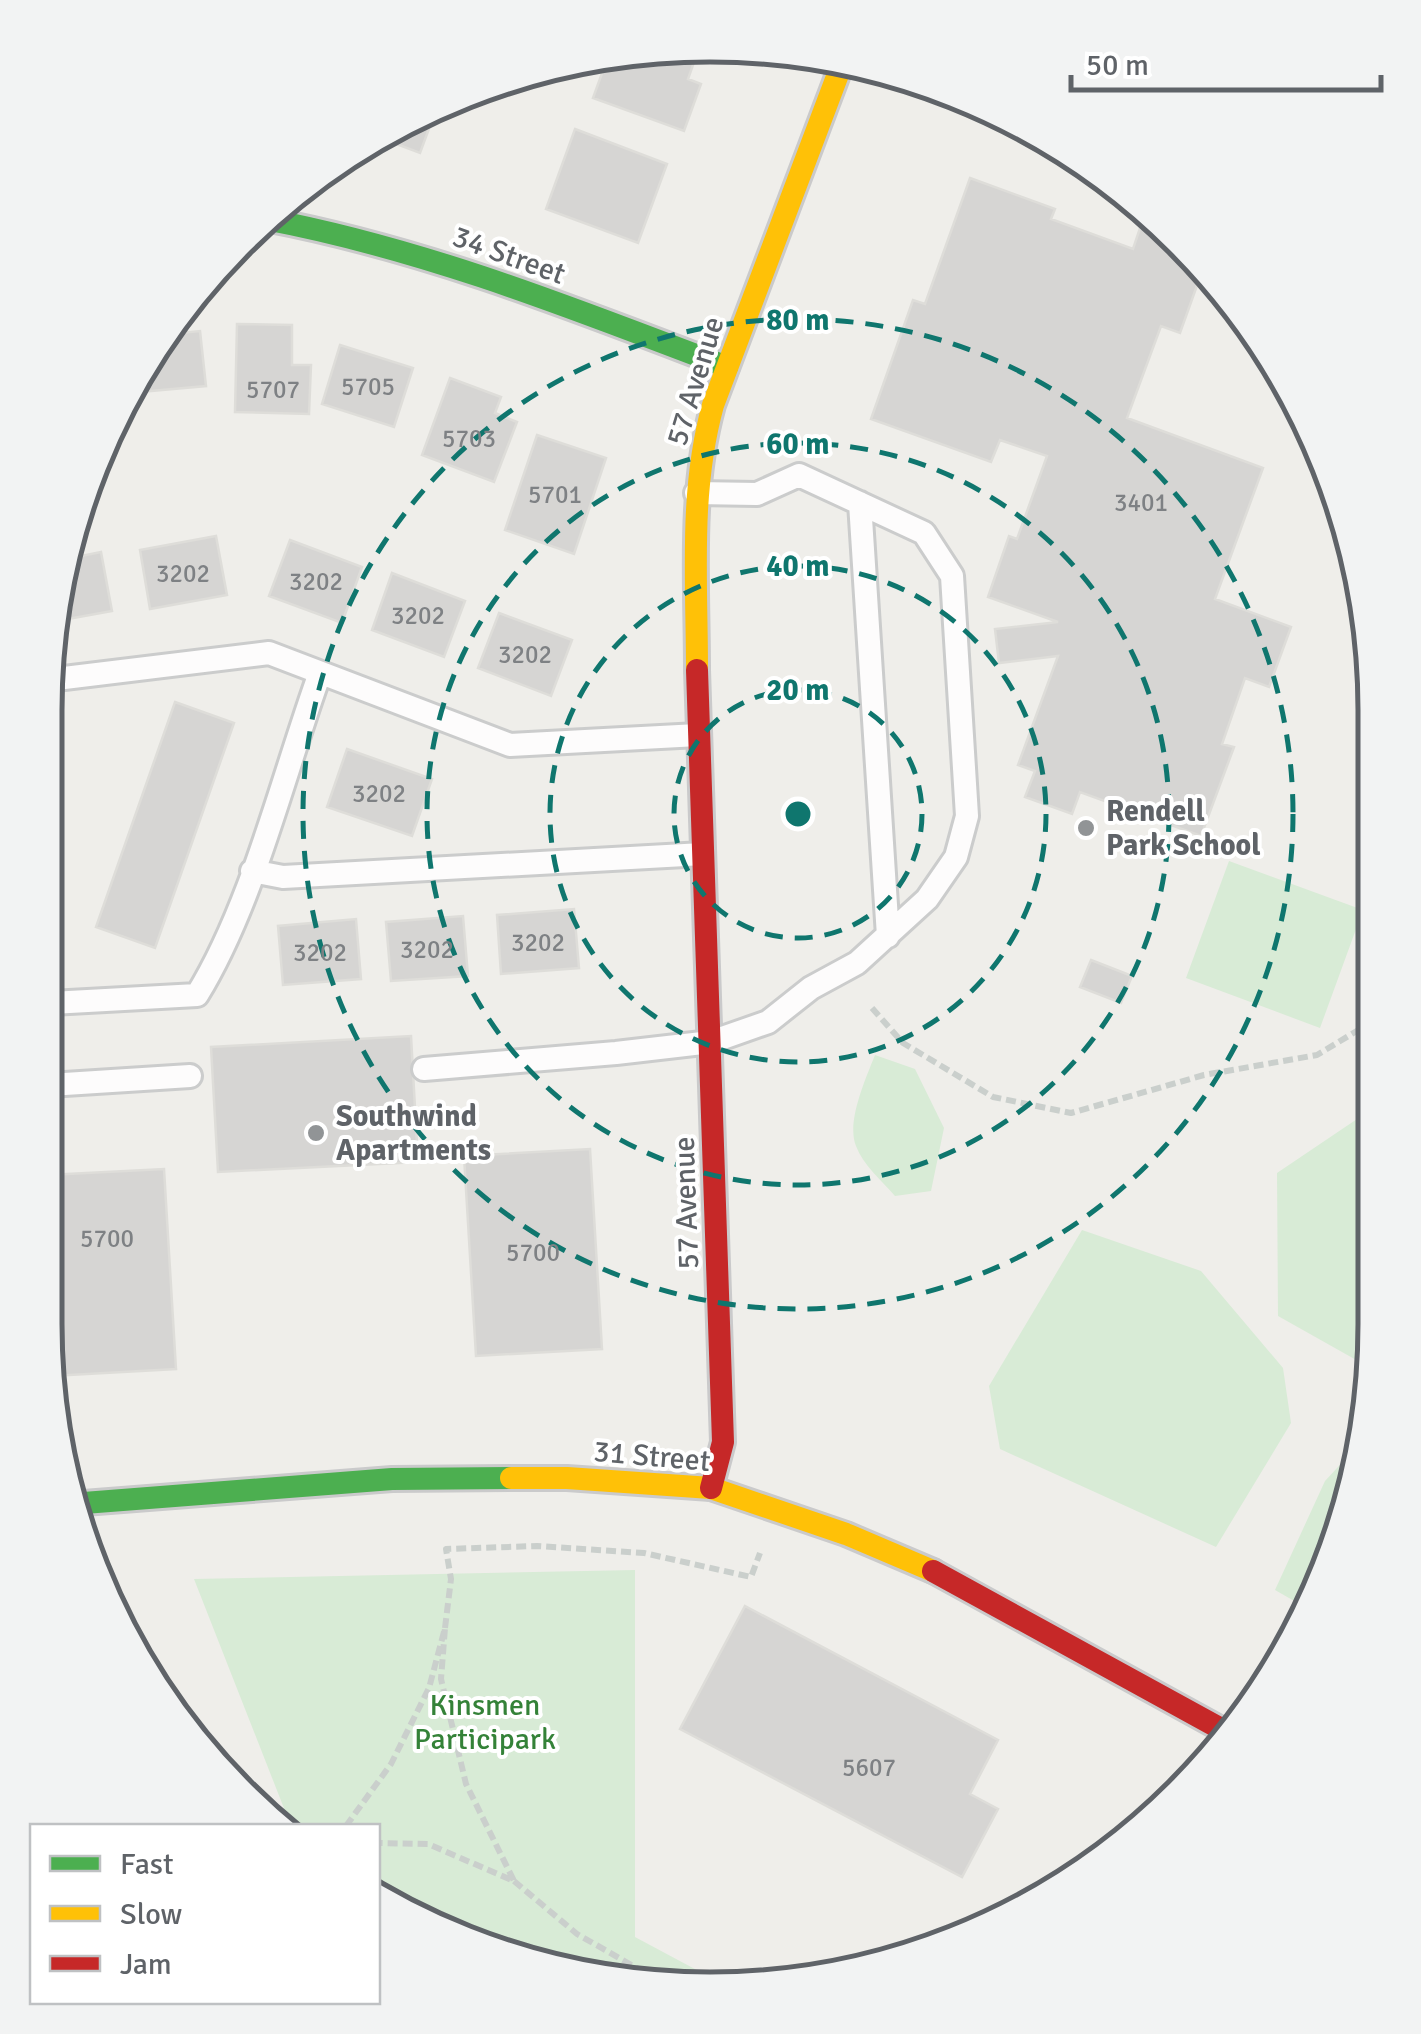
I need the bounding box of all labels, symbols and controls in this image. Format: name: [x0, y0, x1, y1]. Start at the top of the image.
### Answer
scale bar: [1071, 30, 1381, 92]
text: 50 m: [1086, 47, 1149, 84]
street label: 34 Street: [447, 218, 570, 293]
text: 80 m: [766, 302, 830, 339]
street label: 57 Avenue: [658, 312, 733, 450]
house number: 5705: [341, 371, 395, 402]
house number: 5707: [246, 374, 300, 405]
house number: 5703: [442, 423, 496, 454]
text: 60 m: [766, 426, 830, 463]
house number: 5701: [528, 479, 582, 510]
house number: 3401: [1114, 487, 1168, 518]
text: 40 m: [766, 548, 830, 585]
house number: 3202: [156, 558, 210, 589]
house number: 3202: [289, 566, 343, 597]
house number: 3202: [391, 600, 445, 631]
house number: 3202: [498, 639, 552, 670]
text: 20 m: [766, 672, 830, 709]
house number: 3202: [352, 778, 406, 809]
place label: Rendell Park School: [1106, 793, 1261, 864]
centre of rings: [780, 796, 816, 832]
marker: Rendell Park School: [1075, 817, 1097, 839]
house number: 3202: [511, 927, 565, 958]
house number: 3202: [400, 934, 454, 965]
house number: 3202: [293, 937, 347, 968]
place label: Southwind Apartments: [336, 1098, 491, 1169]
marker: Southwind Apartments: [305, 1122, 327, 1144]
street label: 57 Avenue: [666, 1136, 707, 1270]
house number: 5700: [80, 1223, 134, 1254]
house number: 5700: [506, 1237, 560, 1268]
street label: 31 Street: [592, 1433, 712, 1480]
park label: Kinsmen Participark: [414, 1687, 556, 1758]
house number: 5607: [842, 1752, 896, 1783]
legend: [30, 1824, 380, 2004]
text: Fast: [120, 1846, 173, 1883]
text: Slow: [120, 1896, 182, 1933]
text: Jam: [120, 1946, 172, 1983]

